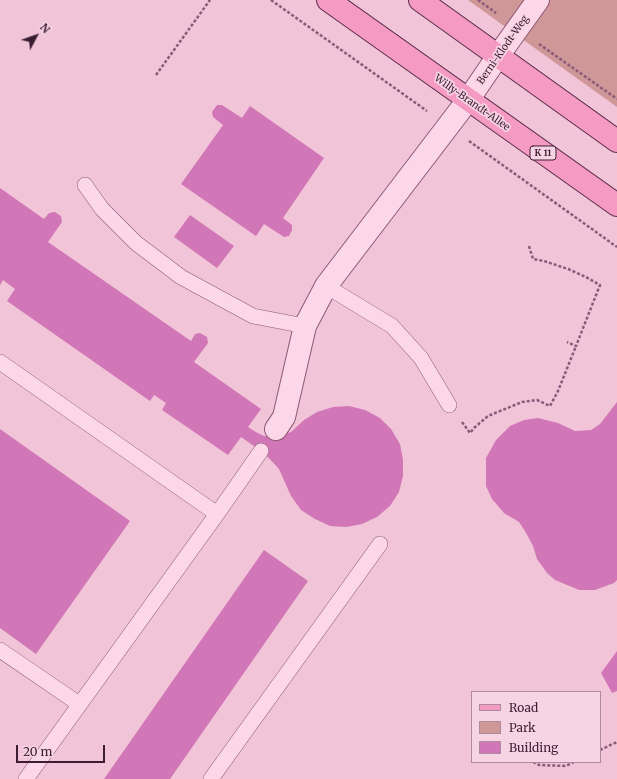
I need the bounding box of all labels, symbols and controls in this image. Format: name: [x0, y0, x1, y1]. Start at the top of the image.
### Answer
street label: Berni-Klodt-Weg: [475, 13, 531, 87]
north arrow: [16, 16, 56, 56]
text: N: [37, 20, 53, 36]
street label: Willy-Brandt-Allee: [432, 72, 512, 134]
road number: K 11: [530, 146, 556, 160]
legend: [471, 691, 601, 763]
text: Road: [509, 700, 538, 715]
text: Park: [509, 720, 536, 735]
scale bar: [18, 737, 107, 763]
text: Building: [509, 740, 558, 755]
text: 20 m: [23, 744, 52, 759]

